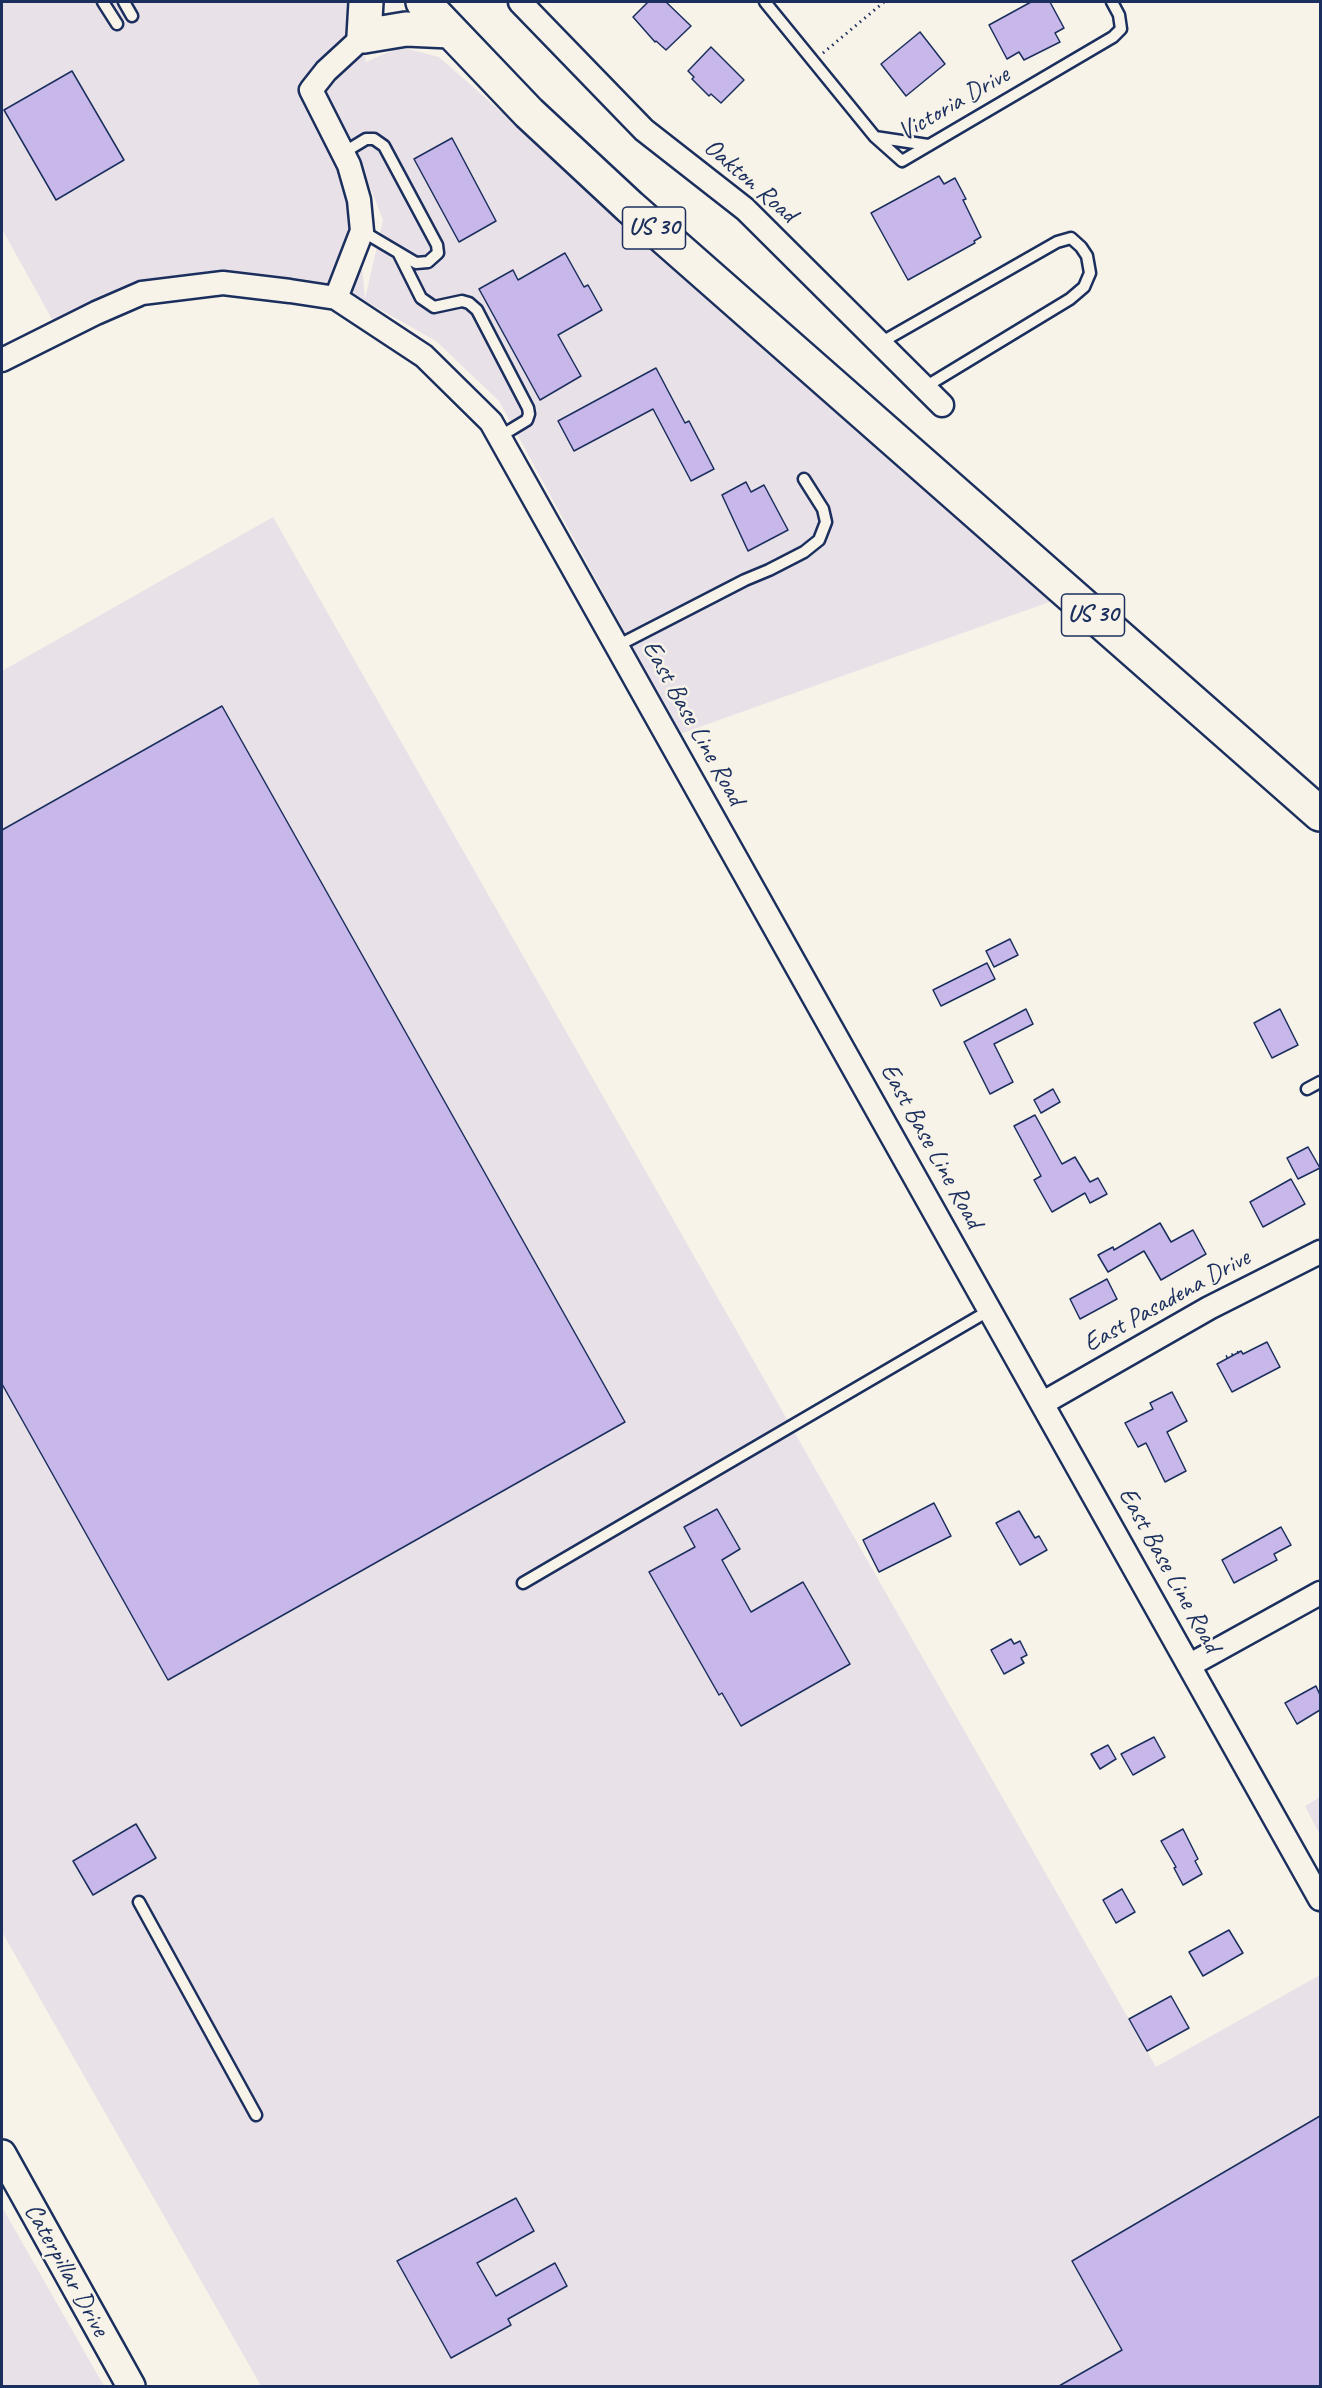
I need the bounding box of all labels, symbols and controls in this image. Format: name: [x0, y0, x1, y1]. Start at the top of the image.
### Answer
street label: Victoria Drive: [893, 60, 1015, 148]
street label: Oakton Road: [697, 132, 803, 230]
road number: US 30: [622, 207, 686, 249]
road number: US 30: [1062, 594, 1124, 636]
street label: East Base Line Road: [635, 635, 751, 811]
street label: East Base Line Road: [873, 1058, 989, 1234]
street label: East Pasadena Drive: [1078, 1242, 1256, 1360]
street label: East Base Line Road: [1111, 1482, 1227, 1658]
street label: Caterpillar Drive: [17, 2198, 115, 2342]

